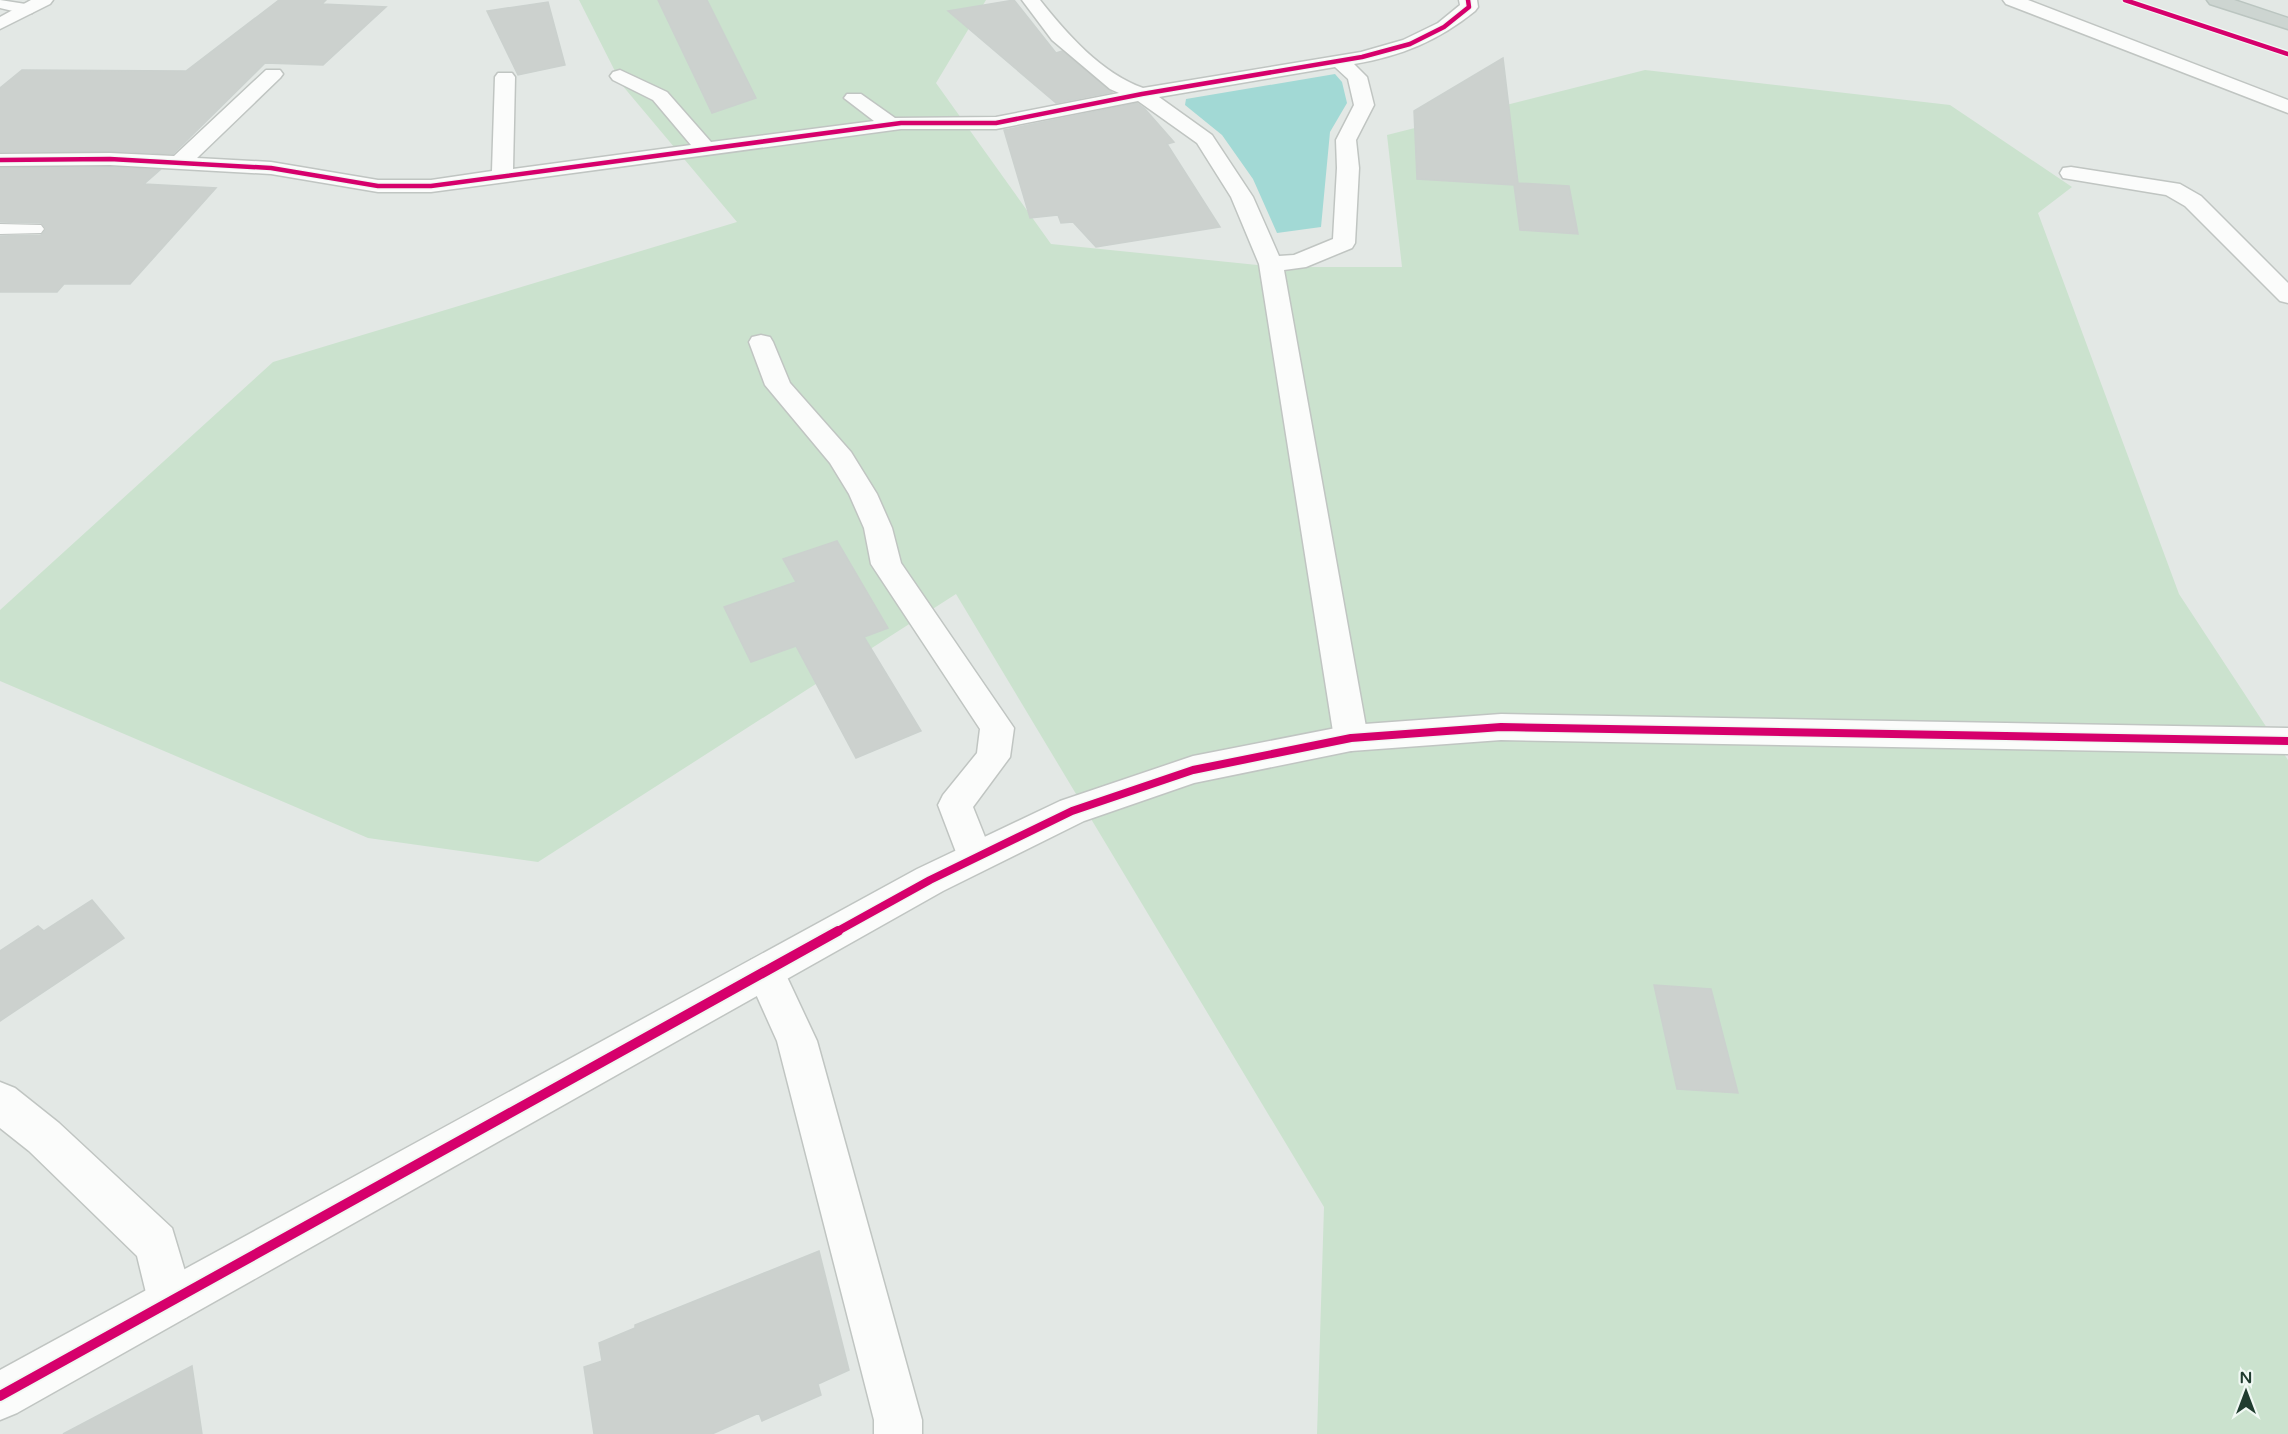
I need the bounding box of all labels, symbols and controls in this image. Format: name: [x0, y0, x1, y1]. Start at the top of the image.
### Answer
north arrow: [2216, 1362, 2276, 1422]
text: N: [2240, 1368, 2252, 1388]

